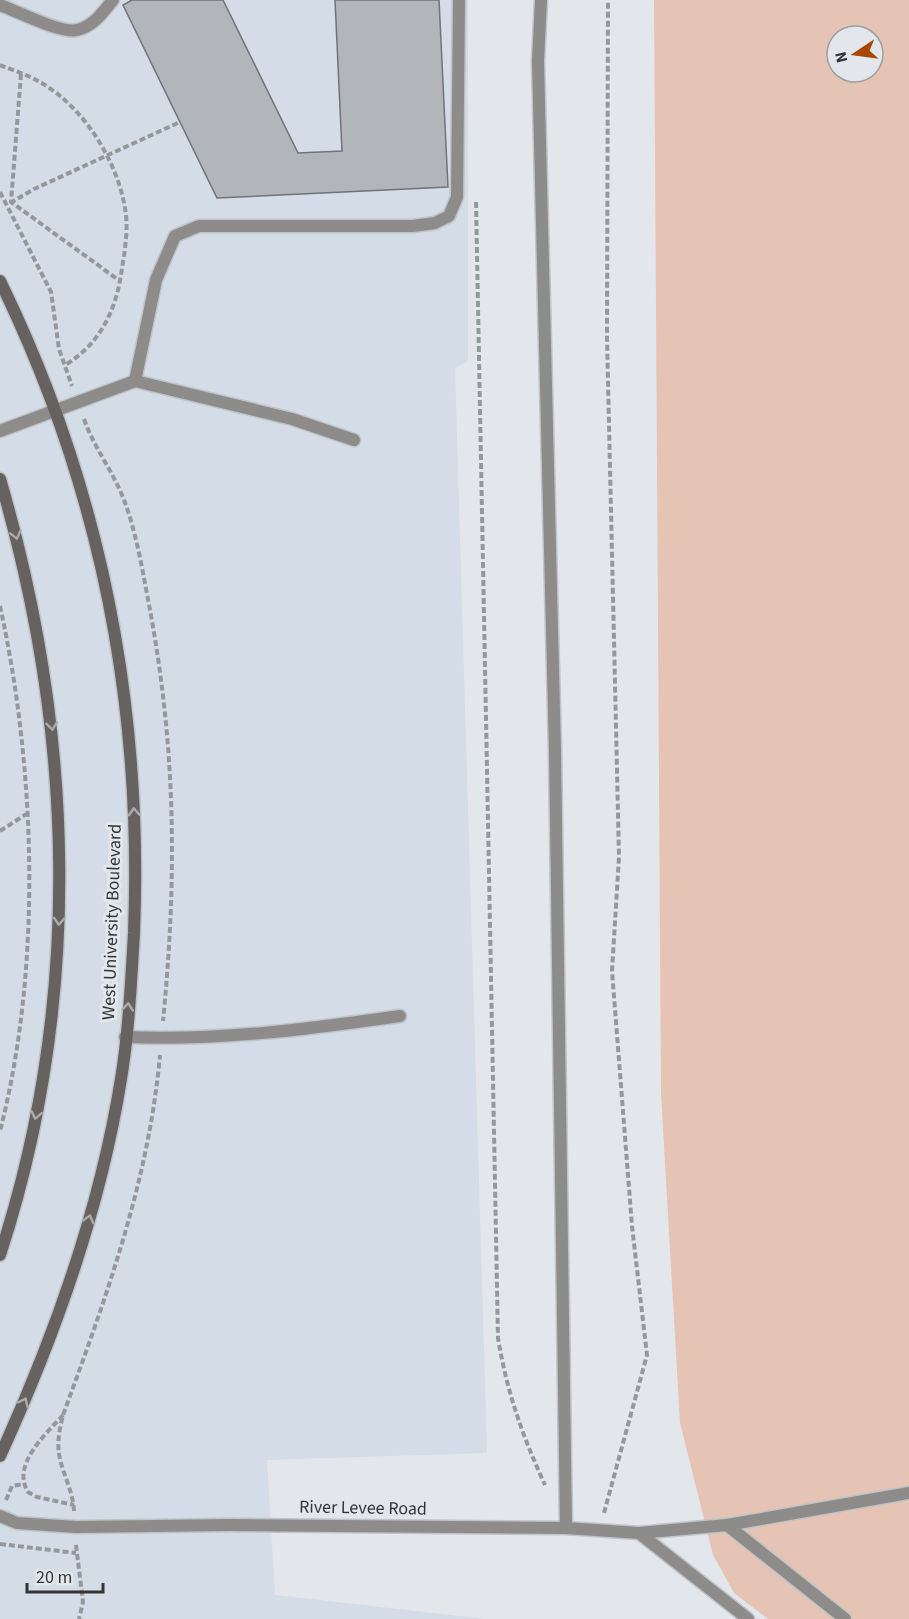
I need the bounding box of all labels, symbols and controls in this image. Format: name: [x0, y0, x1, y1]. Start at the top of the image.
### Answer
north arrow: [825, 24, 885, 84]
text: N: [829, 49, 853, 65]
one-way arrow: [9, 530, 22, 540]
one-way arrow: [46, 722, 58, 731]
one-way arrow: [128, 808, 141, 817]
street label: West University Boulevard: [96, 823, 128, 1021]
one-way arrow: [53, 917, 66, 926]
one-way arrow: [121, 1002, 134, 1011]
one-way arrow: [30, 1109, 43, 1119]
one-way arrow: [81, 1214, 94, 1224]
one-way arrow: [17, 1398, 29, 1409]
street label: River Levee Road: [299, 1494, 427, 1522]
scale bar: [27, 1556, 104, 1594]
text: 20 m: [36, 1565, 72, 1590]

